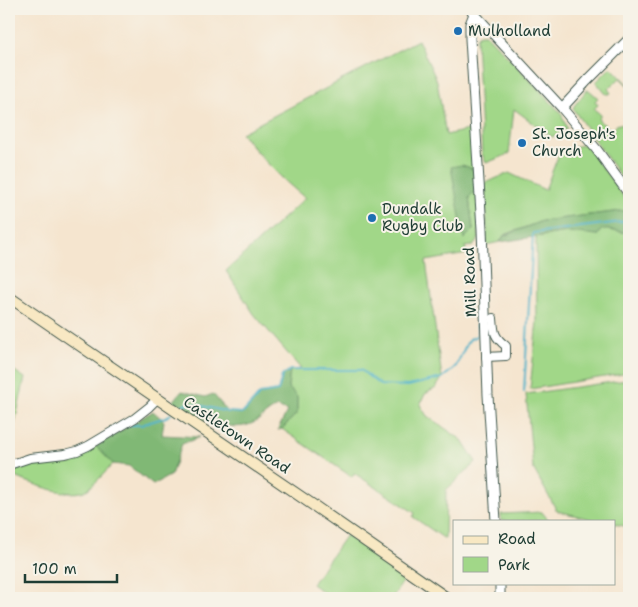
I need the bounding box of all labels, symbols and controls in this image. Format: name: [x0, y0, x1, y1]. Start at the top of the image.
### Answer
place label: Mulholland: [468, 21, 551, 41]
marker: Mulholland: [452, 25, 464, 37]
place label: St. Joseph's Church: [532, 124, 616, 161]
marker: St. Joseph's Church: [516, 137, 528, 149]
place label: Dundalk Rugby Club: [382, 199, 463, 236]
marker: Dundalk Rugby Club: [366, 212, 378, 224]
street label: Mill Road: [459, 246, 481, 317]
street label: Castletown Road: [180, 392, 295, 478]
legend: [453, 520, 616, 584]
text: Road: [498, 529, 536, 549]
scale bar: [25, 552, 118, 584]
text: Park: [498, 555, 530, 575]
text: 100 m: [32, 559, 77, 579]

